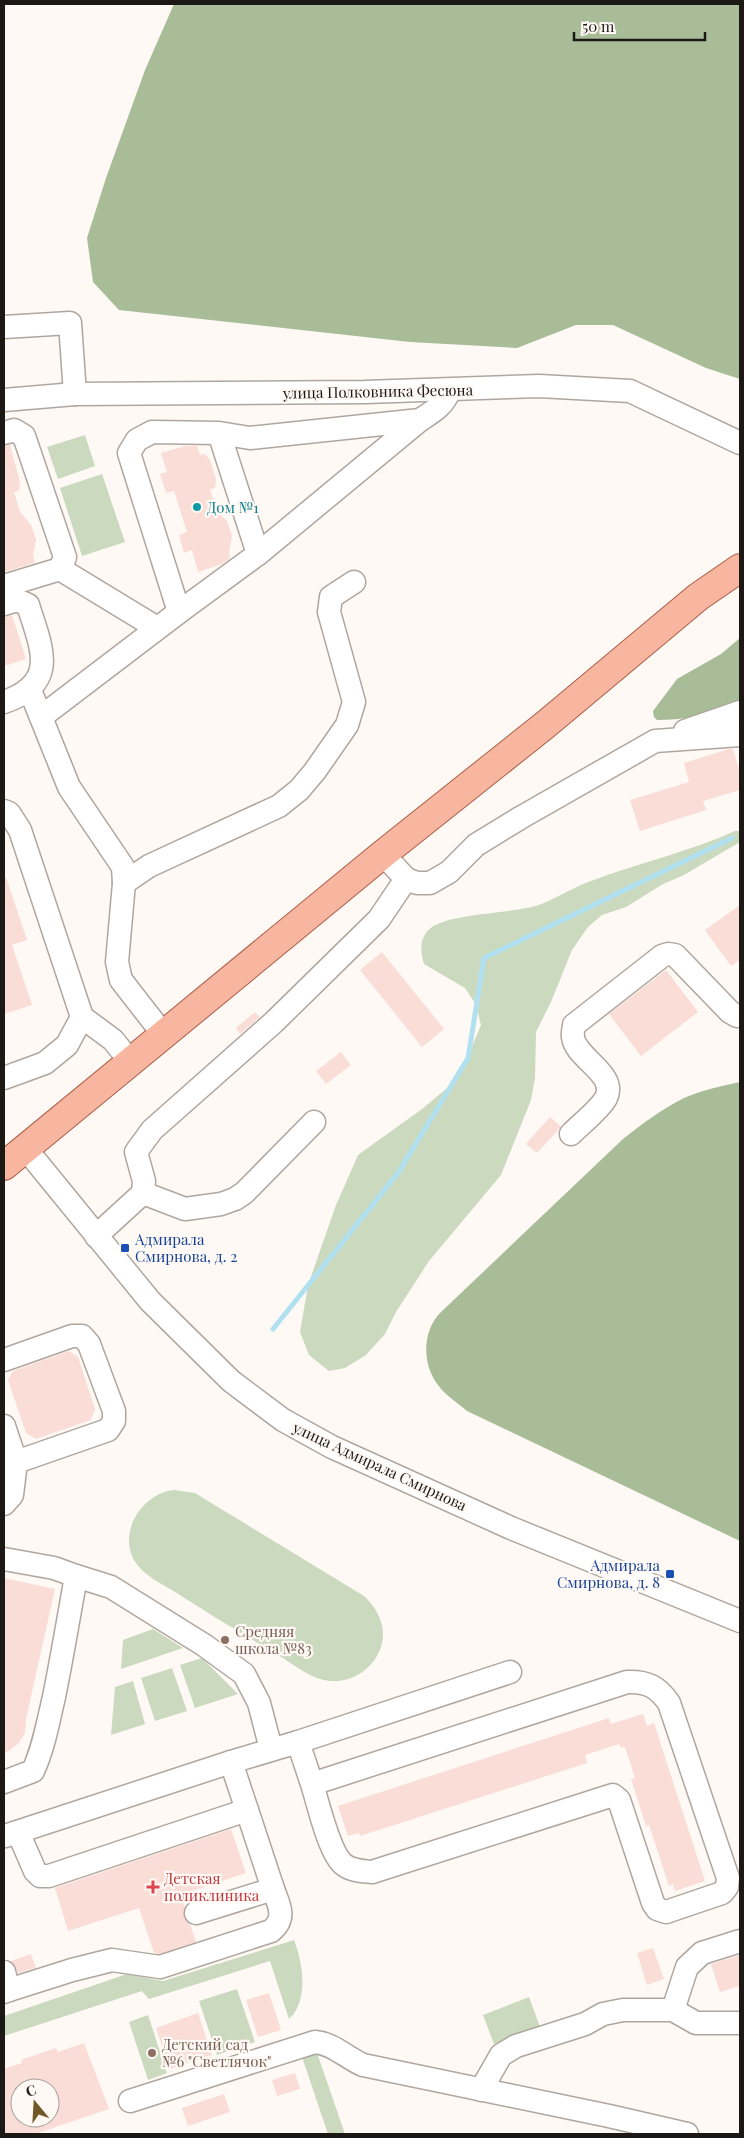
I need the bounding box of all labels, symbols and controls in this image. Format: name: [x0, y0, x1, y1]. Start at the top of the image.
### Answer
scale bar: [574, 10, 705, 42]
text: 50 m: [582, 16, 615, 36]
street label: улица Полковника Фесюна: [282, 379, 474, 403]
place label: Дом №1: [207, 497, 259, 517]
marker: Дом №1: [191, 501, 203, 513]
place label: Адмирала Смирнова, д. 2: [134, 1229, 237, 1266]
marker: Адмирала Смирнова, д. 2: [119, 1242, 131, 1254]
street label: улица Адмирала Смирнова: [289, 1416, 471, 1515]
place label: Адмирала Смирнова, д. 8: [557, 1555, 661, 1592]
marker: Адмирала Смирнова, д. 8: [664, 1568, 676, 1580]
place label: Средняя школа №83: [235, 1621, 312, 1658]
marker: Средняя школа №83: [219, 1634, 231, 1646]
place label: Детская поликлиника: [164, 1868, 260, 1905]
marker: Детская поликлиника: [146, 1880, 160, 1894]
place label: Детский сад №6 "Светлячок": [162, 2034, 272, 2071]
marker: Детский сад №6 "Светлячок": [146, 2047, 158, 2059]
north arrow: [10, 2078, 60, 2128]
text: С: [23, 2080, 39, 2101]

